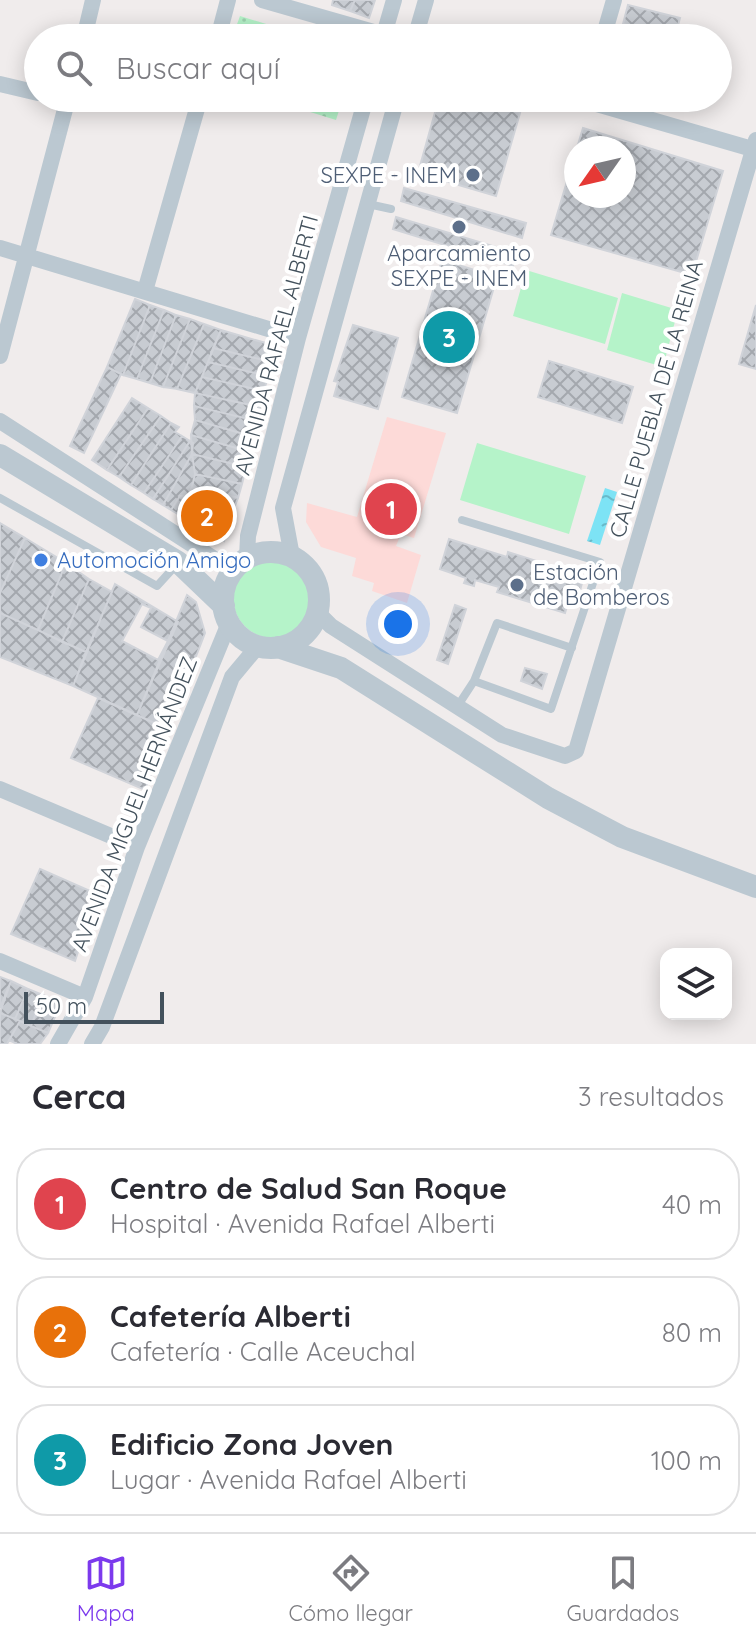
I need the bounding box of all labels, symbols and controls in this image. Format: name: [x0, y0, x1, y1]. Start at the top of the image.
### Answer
search box: [24, 24, 732, 112]
icon: search: [52, 46, 96, 90]
text: Buscar aquí: [116, 49, 280, 87]
north arrow: [564, 136, 636, 208]
place label: SEXPE - INEM: [320, 161, 457, 189]
marker: SEXPE - INEM: [464, 166, 482, 184]
street label: AVENIDA RAFAEL ALBERTI: [228, 212, 324, 478]
marker: Aparcamiento SEXPE - INEM: [450, 218, 468, 236]
place label: Aparcamiento SEXPE - INEM: [387, 239, 531, 292]
street label: CALLE PUEBLA DE LA REINA: [603, 257, 709, 541]
pin: 3: [423, 307, 475, 367]
pin: 1: [365, 479, 417, 539]
pin: 2: [181, 486, 233, 546]
place label: Automoción Amigo: [57, 546, 251, 574]
marker: Automoción Amigo: [32, 551, 50, 569]
place label: Estación de Bomberos: [533, 558, 670, 611]
marker: Estación de Bomberos: [508, 576, 526, 594]
your location: [378, 604, 418, 644]
street label: AVENIDA MIGUEL HERNÁNDEZ: [65, 653, 203, 955]
map controls: [660, 948, 732, 1020]
button: layers: [660, 948, 732, 1020]
scale bar: [24, 988, 164, 1024]
text: 50 m: [36, 992, 87, 1020]
text: Cerca: [32, 1075, 126, 1118]
text: 3 resultados: [578, 1080, 724, 1113]
text: Centro de Salud San Roque: [110, 1169, 507, 1207]
text: 1: [55, 1188, 65, 1221]
text: 40 m: [662, 1188, 722, 1221]
text: Hospital · Avenida Rafael Alberti: [110, 1207, 495, 1240]
text: Cafetería Alberti: [110, 1297, 351, 1335]
text: 2: [53, 1316, 67, 1349]
text: 80 m: [662, 1316, 722, 1349]
text: Cafetería · Calle Aceuchal: [110, 1335, 416, 1368]
text: Edificio Zona Joven: [110, 1425, 393, 1463]
text: 3: [53, 1444, 67, 1477]
text: 100 m: [651, 1444, 722, 1477]
text: Lugar · Avenida Rafael Alberti: [110, 1463, 467, 1496]
tab: Mapa: [77, 1551, 135, 1627]
tab: Cómo llegar: [288, 1551, 413, 1627]
tab: Guardados: [567, 1551, 679, 1627]

